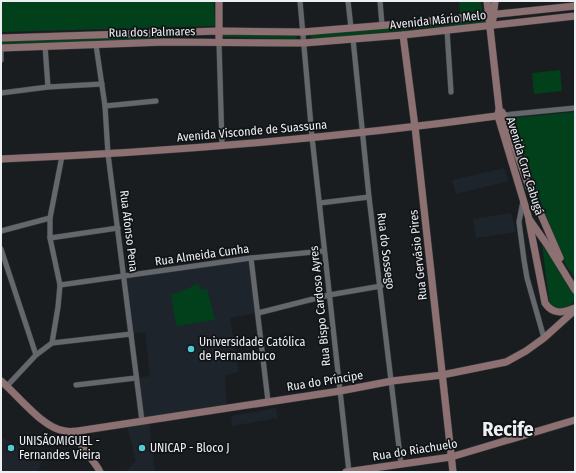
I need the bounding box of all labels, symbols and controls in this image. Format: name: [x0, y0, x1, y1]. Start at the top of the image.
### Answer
street label: Avenida Mário Melo: [389, 8, 487, 32]
street label: Rua dos Palmares: [108, 24, 196, 40]
street label: Avenida Cruz Cabugá: [503, 115, 547, 217]
street label: Avenida Visconde de Suassuna: [176, 117, 328, 145]
street label: Rua Afonso Pena: [117, 189, 141, 273]
street label: Rua Gervásio Pires: [406, 209, 430, 301]
street label: Rua do Sossego: [374, 212, 398, 290]
street label: Rua Almeida Cunha: [154, 241, 250, 269]
street label: Rua Bispo Cardoso Ayres: [307, 245, 333, 367]
place label: Universidade Católica de Pernambuco: [199, 335, 305, 363]
marker: Universidade Católica de Pernambuco: [186, 344, 196, 354]
street label: Rua do Príncipe: [286, 368, 364, 394]
district label: Recife: [482, 417, 534, 441]
place label: UNISÃOMIGUEL - Fernandes Vieira: [19, 433, 101, 462]
street label: Rua do Riachuelo: [372, 436, 458, 464]
place label: UNICAP - Bloco J: [150, 441, 230, 455]
marker: UNISÃOMIGUEL - Fernandes Vieira: [6, 443, 16, 453]
marker: UNICAP - Bloco J: [137, 443, 147, 453]

